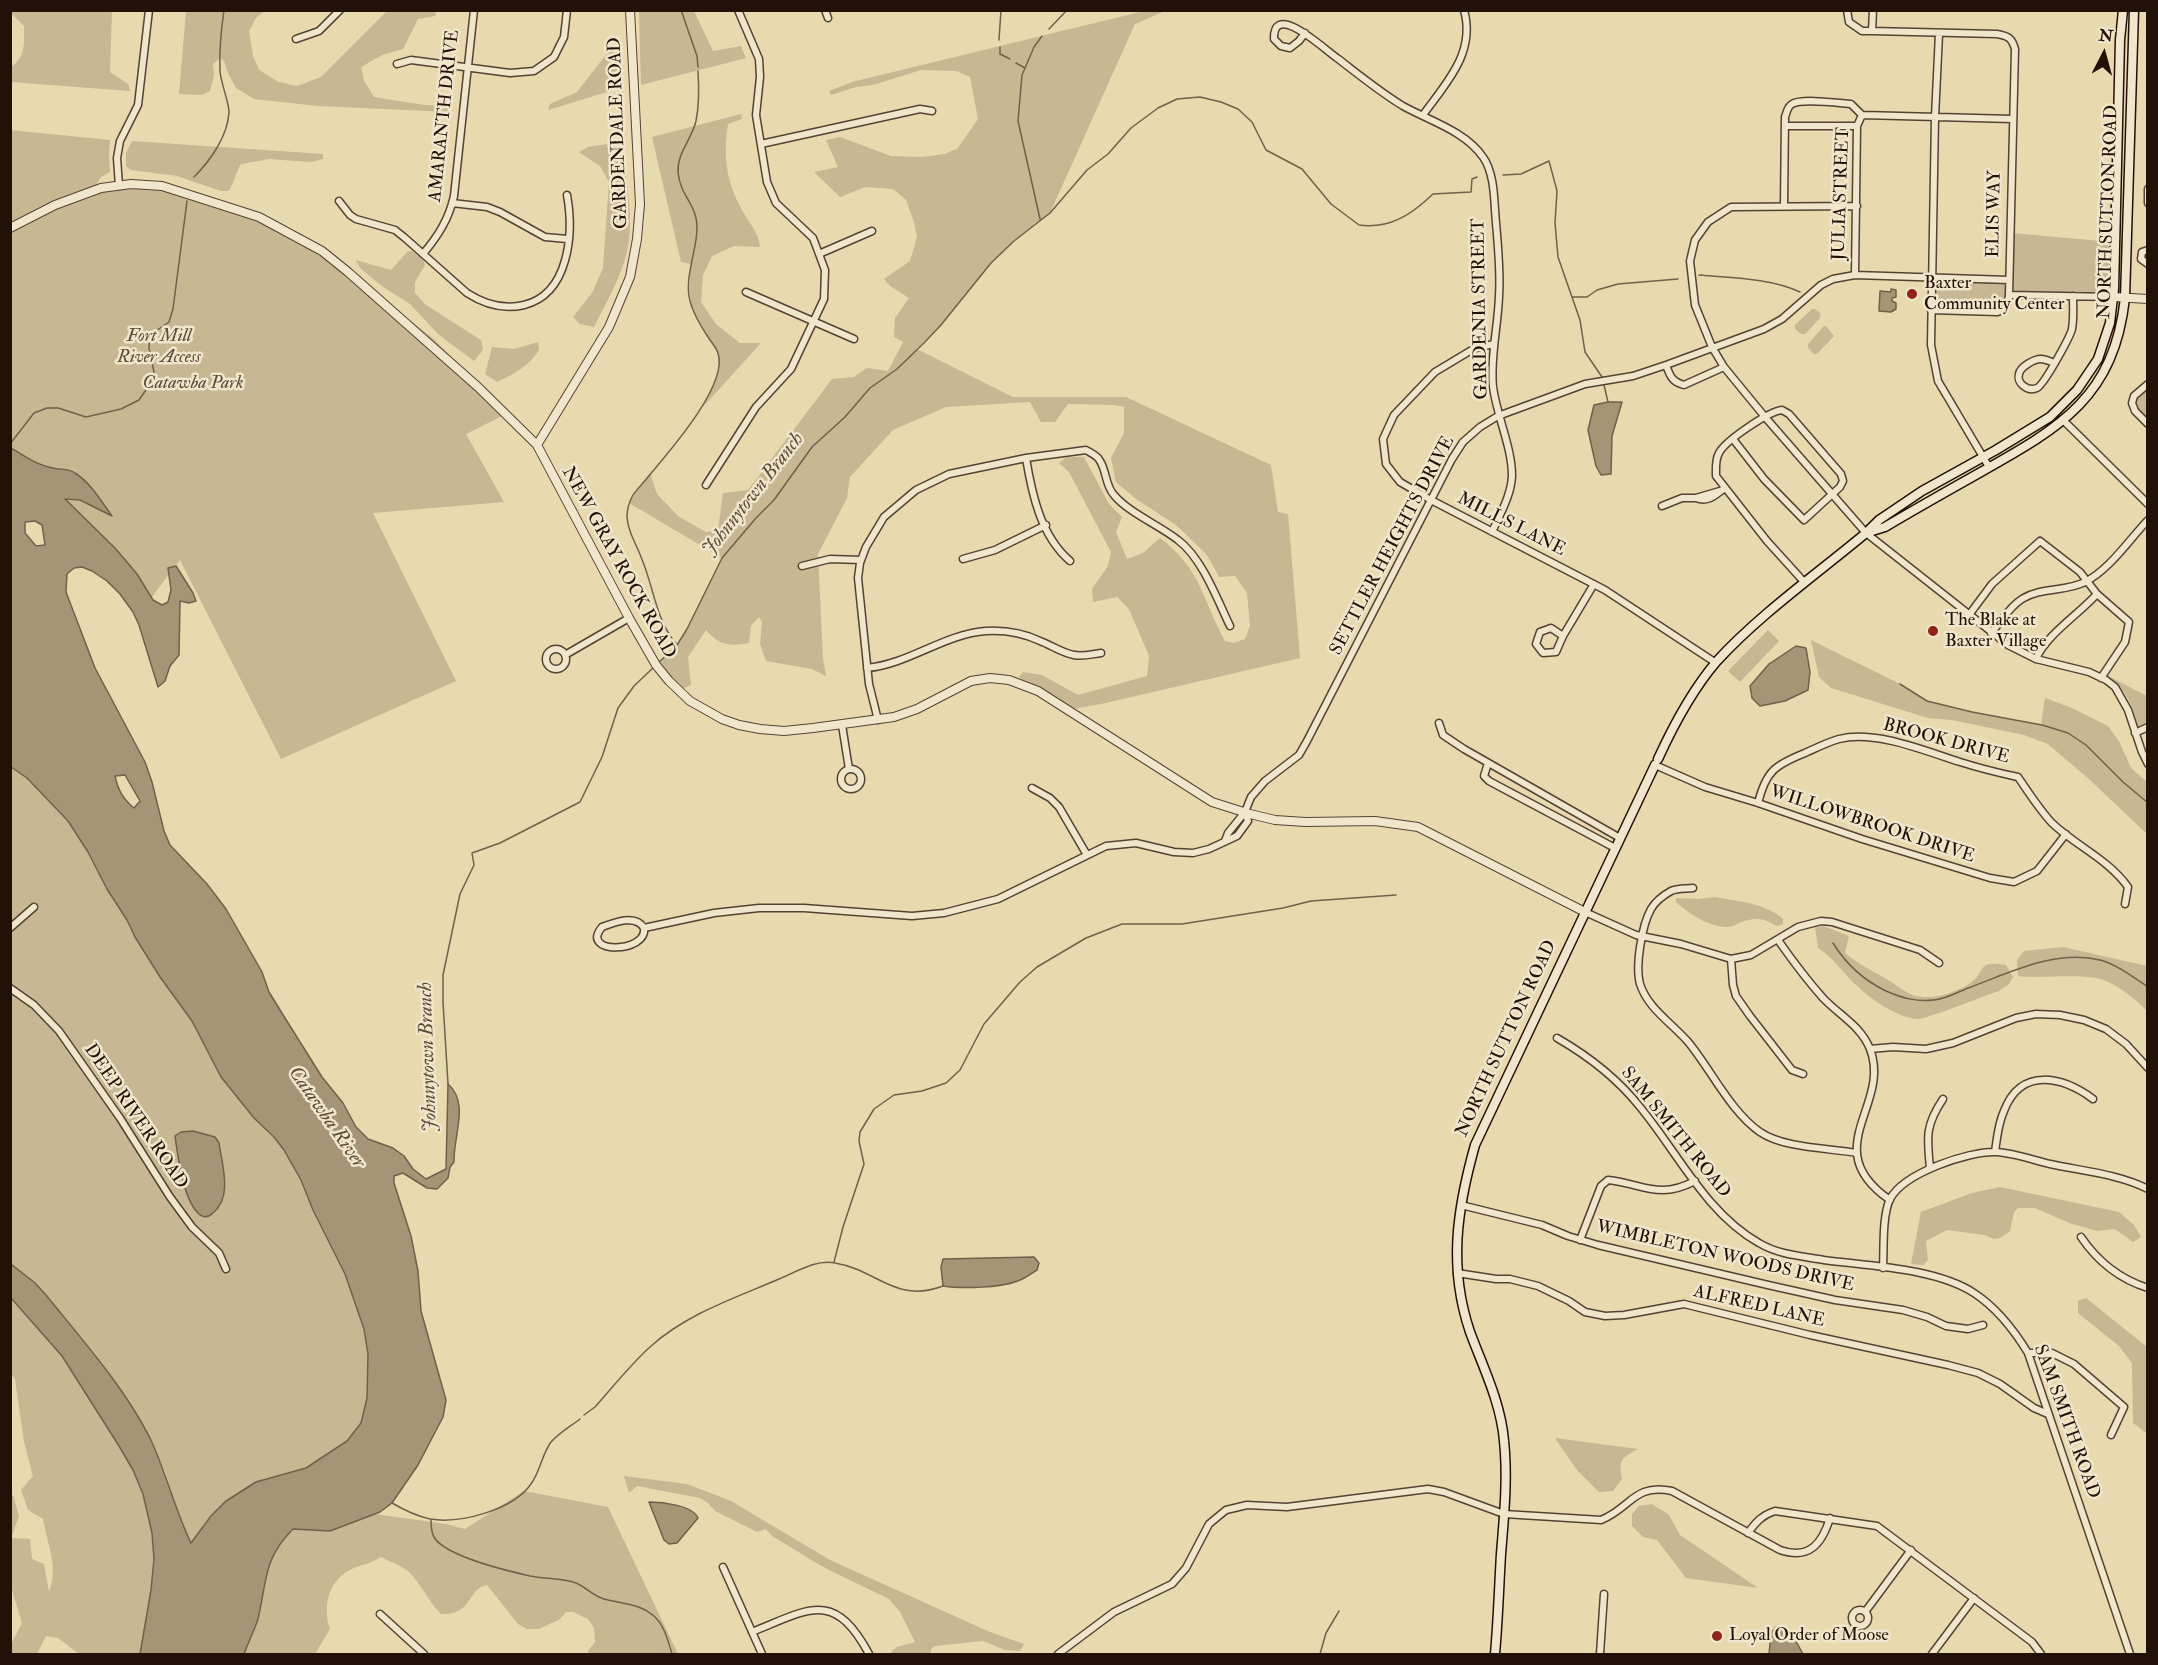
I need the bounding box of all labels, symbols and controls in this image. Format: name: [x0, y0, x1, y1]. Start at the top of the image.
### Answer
north arrow: [2074, 24, 2134, 84]
text: N: [2098, 25, 2114, 47]
street label: AMARANTH DRIVE: [425, 29, 465, 203]
street label: GARDENDALE ROAD: [605, 37, 633, 229]
street label: NORTH SUTTON ROAD: [2094, 105, 2124, 319]
street label: JULIA STREET: [1829, 127, 1855, 261]
street label: ELIS WAY: [1983, 170, 2007, 258]
street label: GARDENIA STREET: [1469, 218, 1493, 400]
place label: Baxter Community Center: [1924, 273, 2064, 316]
marker: Baxter Community Center: [1905, 287, 1919, 301]
park label: Fort Mill River Access: [117, 326, 201, 368]
park label: Catawba Park: [142, 373, 244, 395]
water label: Johnnytown Branch: [698, 428, 810, 562]
street label: SETTLER HEIGHTS DRIVE: [1326, 433, 1460, 659]
street label: NEW GRAY ROCK ROAD: [556, 463, 680, 663]
street label: MILLS LANE: [1453, 488, 1569, 562]
place label: The Blake at Baxter Village: [1945, 610, 2047, 652]
marker: The Blake at Baxter Village: [1926, 624, 1940, 638]
street label: BROOK DRIVE: [1880, 715, 2012, 769]
street label: WILLOWBROOK DRIVE: [1767, 782, 1977, 868]
street label: NORTH SUTTON ROAD: [1452, 937, 1562, 1141]
water label: Johnnytown Branch: [414, 981, 444, 1133]
street label: DEEP RIVER ROAD: [78, 1040, 192, 1194]
water label: Catawba River: [282, 1062, 370, 1174]
street label: SAM SMITH ROAD: [1616, 1063, 1734, 1203]
street label: WIMBLETON WOODS DRIVE: [1594, 1217, 1856, 1297]
street label: ALFRED LANE: [1691, 1281, 1827, 1333]
street label: SAM SMITH ROAD: [2028, 1342, 2104, 1502]
place label: Loyal Order of Moose: [1729, 1625, 1889, 1647]
marker: Loyal Order of Moose: [1710, 1629, 1724, 1643]

